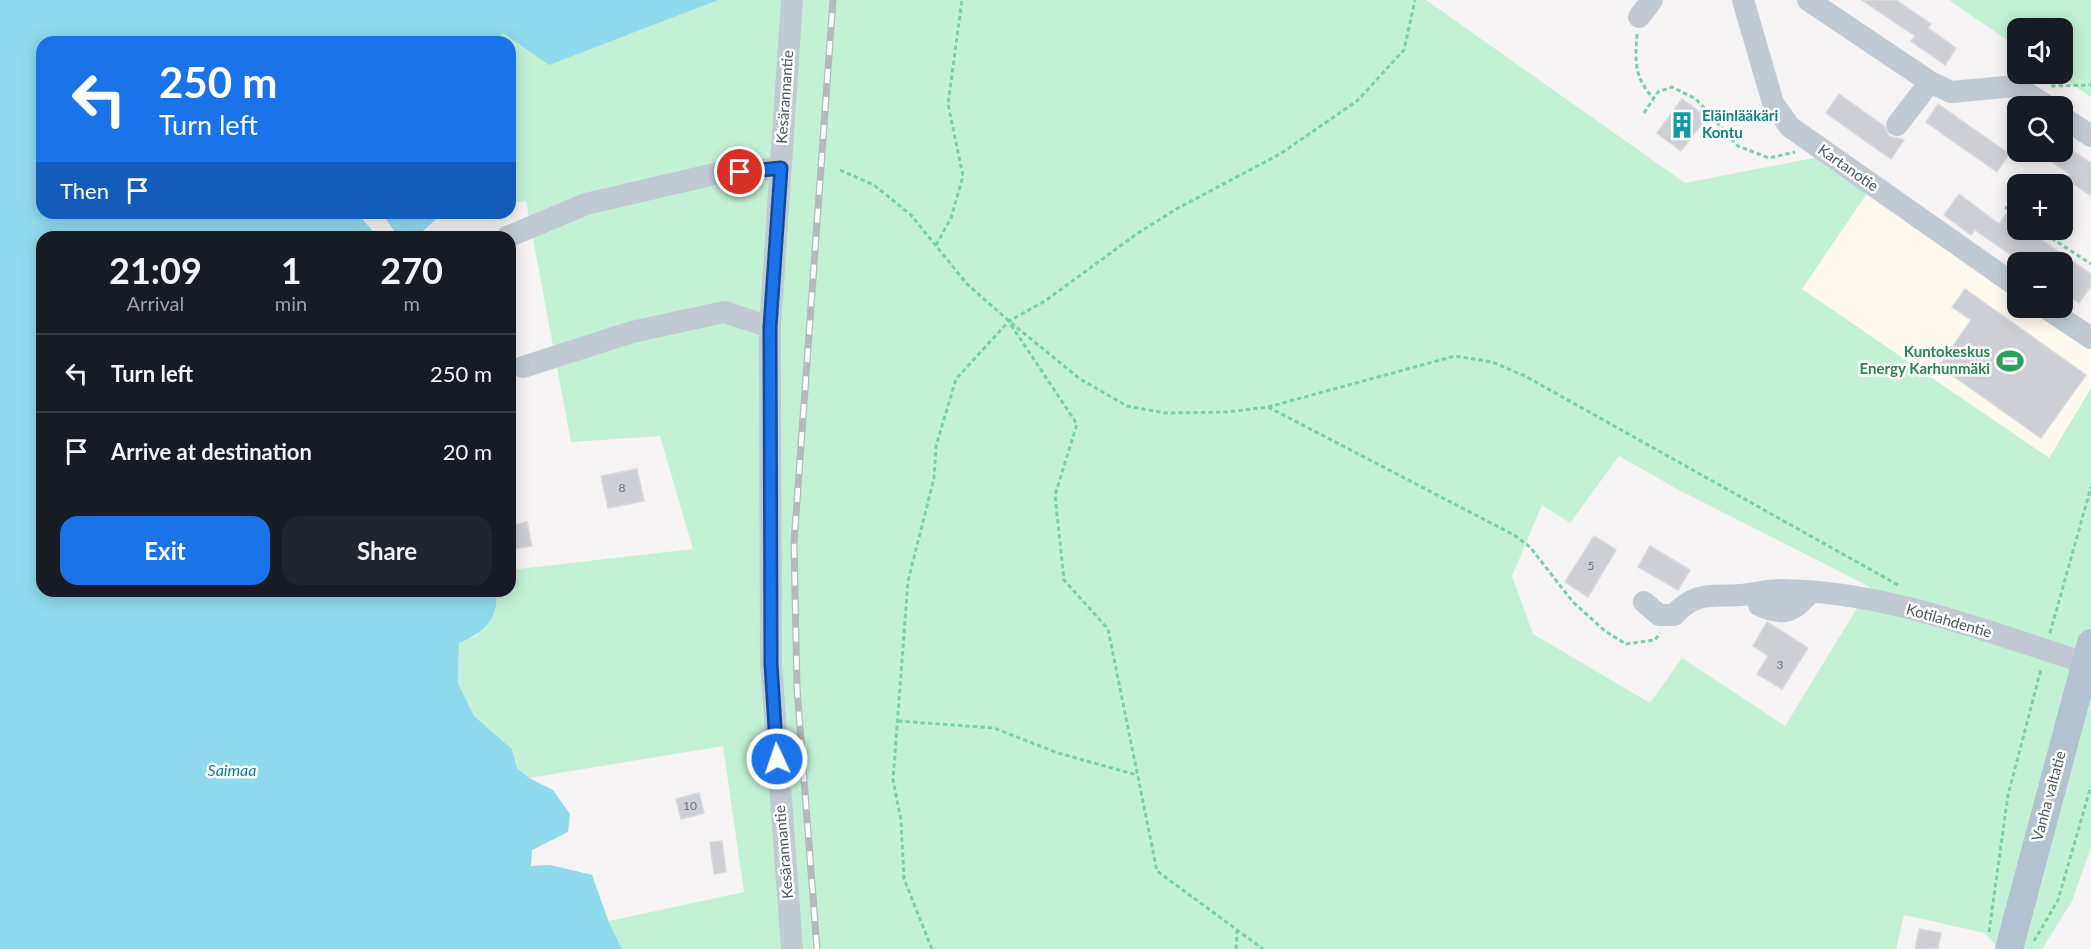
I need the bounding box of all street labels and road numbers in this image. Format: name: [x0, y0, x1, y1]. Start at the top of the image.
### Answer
street label: Kesärannantie: [772, 50, 796, 144]
street label: Kartanotie: [1815, 140, 1882, 195]
street label: Kotilahdentie: [1904, 599, 1994, 641]
street label: Vanha valtatie: [2027, 749, 2069, 843]
street label: Kesärannantie: [770, 805, 796, 900]

